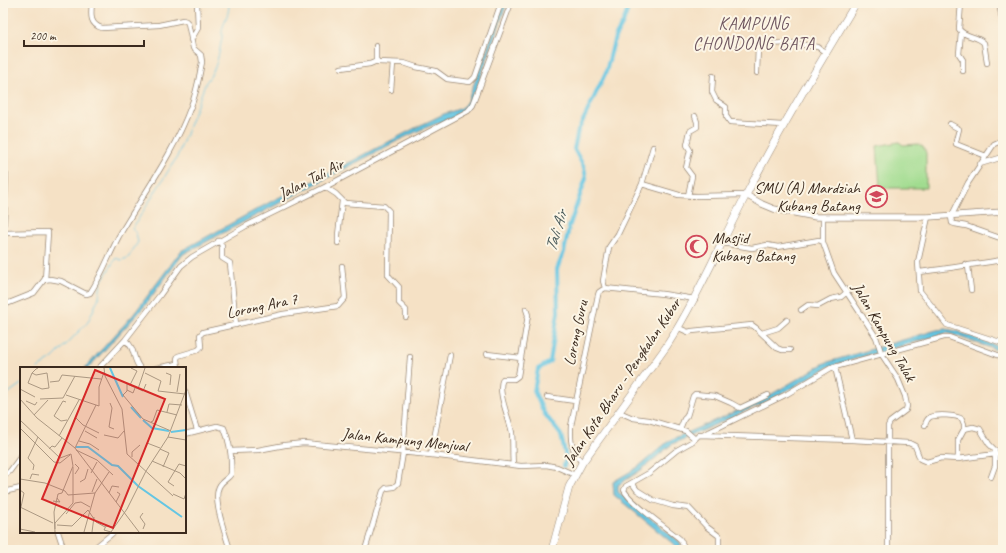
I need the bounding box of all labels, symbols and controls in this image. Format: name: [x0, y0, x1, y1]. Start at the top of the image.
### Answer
district label: KAMPUNG CHONDONG BATA: [693, 13, 815, 54]
scale bar: [24, 22, 144, 48]
text: 200 m: [30, 28, 57, 44]
street label: Jalan Tali Air: [274, 153, 349, 204]
place label: SMU (A) Mardziah Kubang Batang: [754, 178, 862, 216]
school or university icon: SMU (A) Mardziah Kubang Batang: [863, 184, 889, 210]
water label: Tali Air: [540, 205, 573, 254]
place label: Masjid Kubang Batang: [712, 228, 796, 266]
mosque icon: Masjid Kubang Batang: [683, 234, 709, 260]
street label: Jalan Kampung Talak: [847, 278, 921, 386]
street label: Lorong Ara 7: [225, 289, 300, 323]
street label: Jalan Kota Bharu - Pengkalan Kubor: [558, 293, 687, 470]
street label: Lorong Guru: [559, 298, 593, 367]
inset map: [20, 367, 186, 533]
street label: Jalan Kampung Menjual: [340, 423, 472, 457]

